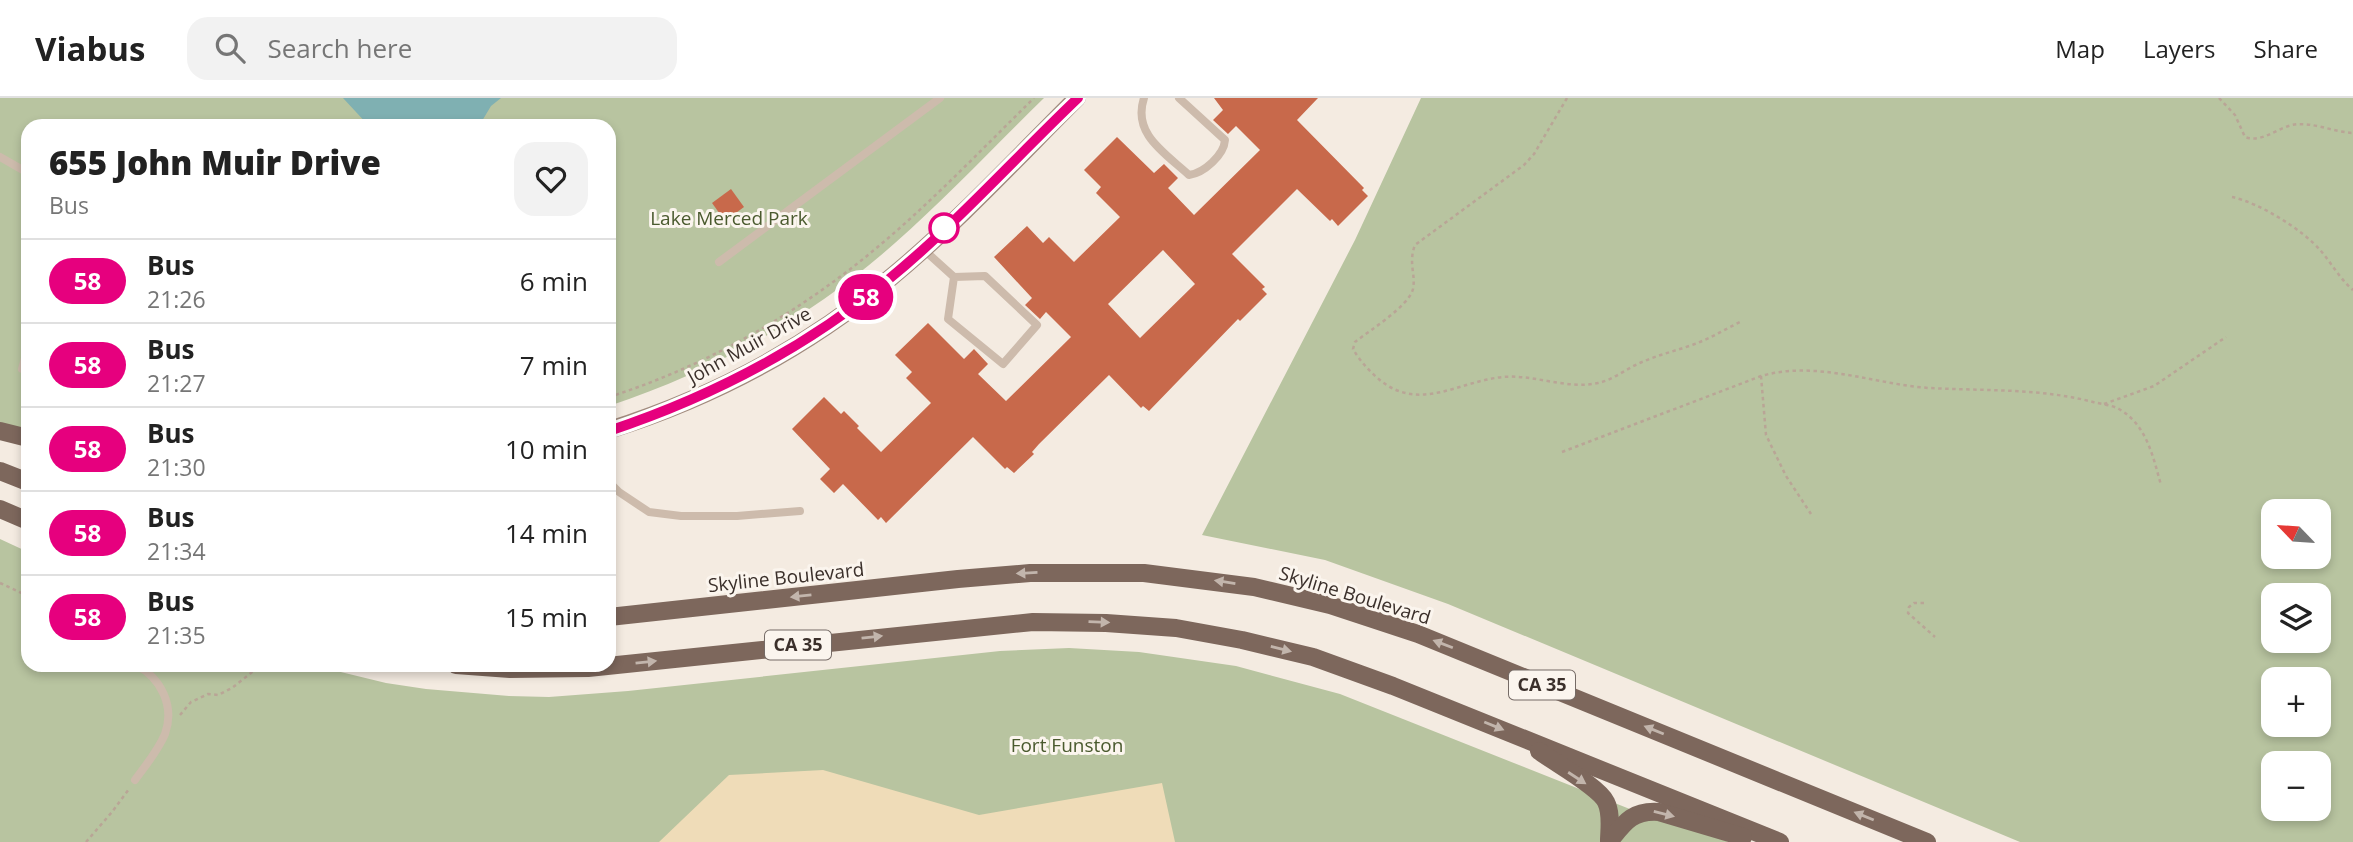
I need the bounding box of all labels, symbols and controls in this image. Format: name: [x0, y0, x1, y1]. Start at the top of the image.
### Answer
search box: [187, 17, 677, 80]
text: Viabus: [35, 26, 145, 71]
icon: search: [211, 29, 249, 67]
text: Search here: [267, 30, 412, 66]
text: Map: [2055, 32, 2105, 65]
text: Layers: [2143, 32, 2216, 65]
text: Share: [2254, 32, 2318, 65]
text: 655 John Muir Drive: [49, 140, 381, 185]
button: heart: [514, 142, 588, 216]
text: Bus: [49, 189, 89, 221]
park label: Lake Merced Park: [650, 205, 808, 231]
unlabelled marker: [929, 213, 959, 243]
text: Bus: [147, 247, 194, 283]
text: 6 min: [520, 263, 588, 299]
text: 58: [74, 264, 101, 297]
line badge: 58: [834, 274, 898, 320]
text: 58: [852, 280, 880, 313]
text: 21:26: [147, 283, 206, 315]
street label: John Muir Drive: [681, 300, 815, 391]
text: Bus: [147, 331, 194, 367]
text: 7 min: [520, 347, 588, 383]
text: 58: [74, 348, 101, 381]
text: 21:27: [147, 367, 206, 399]
text: Bus: [147, 415, 194, 451]
text: 10 min: [505, 431, 588, 467]
text: 58: [74, 432, 101, 465]
text: 21:30: [147, 451, 206, 483]
text: Bus: [147, 499, 194, 535]
north arrow: [2261, 499, 2331, 569]
map controls: [2261, 499, 2331, 821]
text: 14 min: [505, 515, 588, 551]
text: 58: [74, 516, 101, 549]
text: 21:34: [147, 535, 206, 567]
street label: Skyline Boulevard: [707, 556, 865, 598]
street label: Skyline Boulevard: [1276, 560, 1434, 630]
one-way arrow: [1016, 568, 1038, 579]
one-way arrow: [1213, 576, 1235, 587]
text: Bus: [147, 583, 194, 619]
button: layers: [2261, 583, 2331, 653]
one-way arrow: [790, 591, 812, 602]
text: 15 min: [505, 599, 588, 635]
text: 58: [74, 600, 101, 633]
one-way arrow: [1088, 617, 1110, 628]
text: 21:35: [147, 619, 206, 651]
road number: CA 35: [765, 630, 831, 660]
one-way arrow: [862, 632, 884, 643]
one-way arrow: [1432, 639, 1453, 650]
one-way arrow: [1270, 644, 1292, 655]
one-way arrow: [635, 656, 657, 667]
button: +: [2261, 667, 2331, 737]
road number: CA 35: [1509, 670, 1575, 700]
one-way arrow: [1484, 721, 1505, 732]
one-way arrow: [1643, 724, 1664, 735]
park label: Fort Funston: [1011, 732, 1123, 758]
button: −: [2261, 751, 2331, 821]
one-way arrow: [1568, 771, 1587, 784]
one-way arrow: [1653, 809, 1675, 820]
one-way arrow: [1853, 811, 1874, 822]

